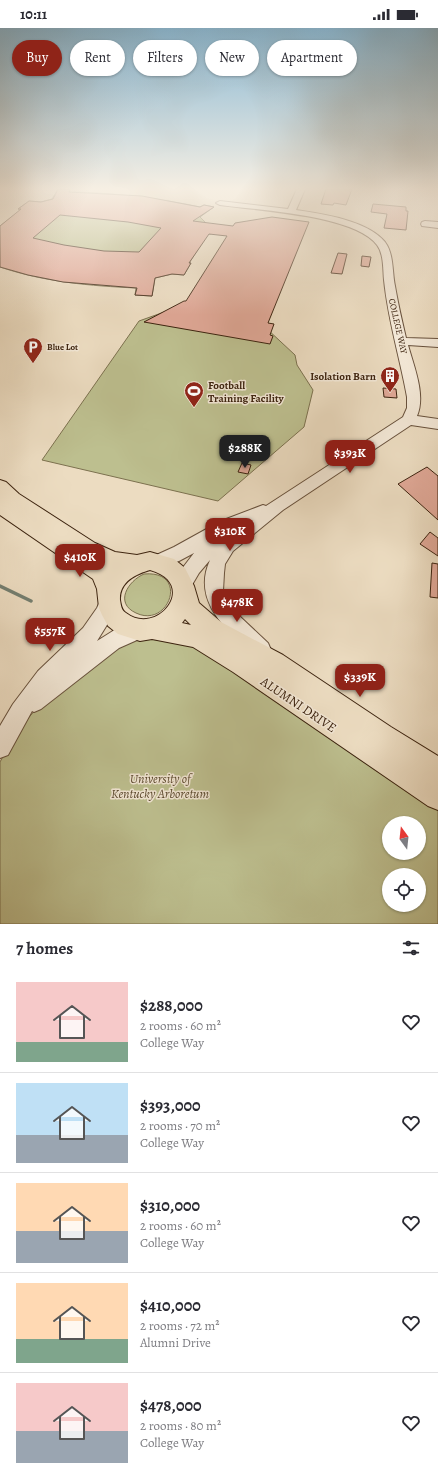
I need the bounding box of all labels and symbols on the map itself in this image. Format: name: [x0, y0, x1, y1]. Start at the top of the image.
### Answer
street label: COLLEGE WAY: [386, 297, 410, 356]
parking icon: Blue Lot: [22, 336, 44, 364]
place label: Blue Lot: [47, 341, 78, 353]
building icon: Isolation Barn: [379, 365, 401, 393]
place label: Isolation Barn: [310, 369, 376, 384]
place label: Football Training Facility: [208, 378, 285, 406]
sports icon: Football Training Facility: [183, 380, 205, 408]
pin: $288K: [217, 435, 273, 469]
pin: $393K: [322, 440, 378, 474]
pin: $310K: [202, 518, 258, 552]
pin: $410K: [52, 544, 108, 578]
pin: $478K: [209, 589, 265, 623]
pin: $557K: [22, 618, 78, 652]
pin: $339K: [332, 664, 388, 698]
street label: ALUMNI DRIVE: [257, 672, 340, 736]
park label: University of Kentucky Arboretum: [111, 770, 209, 802]
north arrow: [382, 816, 426, 860]

